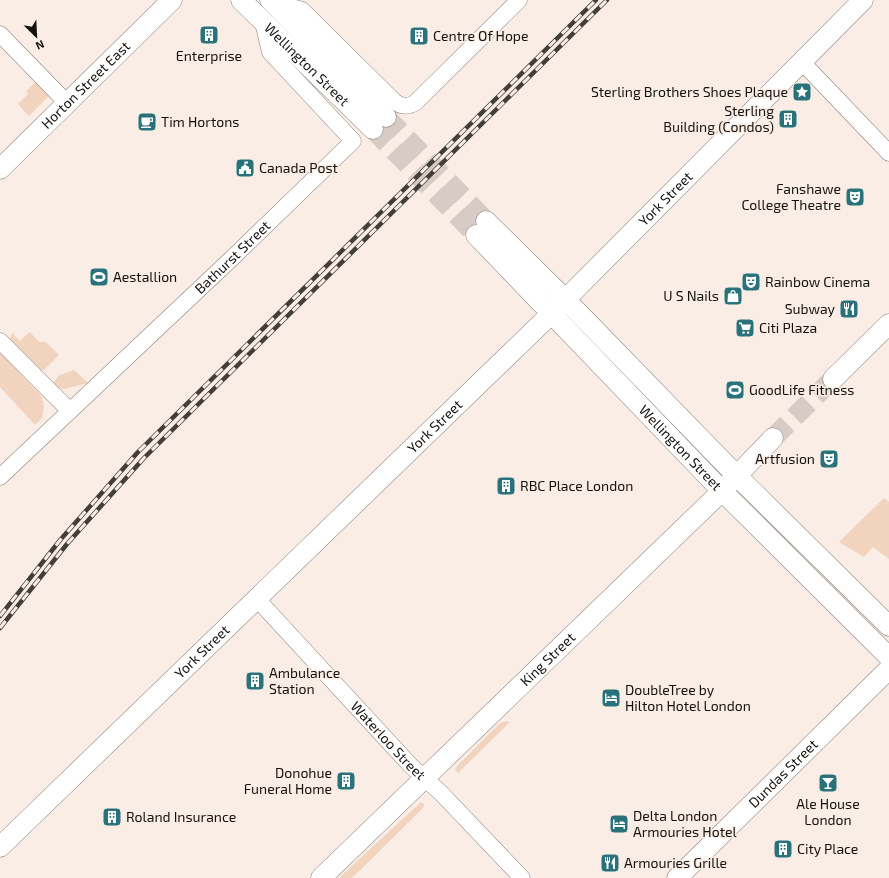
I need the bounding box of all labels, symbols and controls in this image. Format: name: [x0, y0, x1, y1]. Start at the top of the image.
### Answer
north arrow: [16, 16, 56, 56]
street label: Wellington Street: [261, 19, 353, 109]
building icon: Enterprise: [198, 24, 220, 46]
building icon: Centre Of Hope: [408, 25, 430, 47]
place label: Centre Of Hope: [433, 27, 529, 44]
street label: Horton Street East: [37, 37, 133, 132]
text: N: [34, 38, 47, 53]
place label: Enterprise: [176, 47, 242, 64]
place icon: Sterling Brothers Shoes Plaque: [791, 81, 813, 103]
place label: Sterling Brothers Shoes Plaque: [591, 83, 788, 100]
place label: Sterling Building (Condos): [663, 102, 774, 135]
building icon: Sterling Building (Condos): [777, 108, 799, 130]
cafe icon: Tim Hortons: [136, 111, 158, 133]
place label: Tim Hortons: [161, 113, 239, 130]
public building icon: Canada Post: [234, 157, 256, 179]
place label: Canada Post: [259, 159, 338, 176]
street label: York Street: [635, 168, 696, 229]
place label: Fanshawe College Theatre: [741, 180, 841, 213]
theatre icon: Fanshawe College Theatre: [844, 186, 866, 208]
street label: Bathurst Street: [191, 217, 274, 297]
sports icon: Aestallion: [88, 266, 110, 288]
place label: Aestallion: [113, 268, 177, 285]
theatre icon: Rainbow Cinema: [740, 271, 762, 293]
place label: Rainbow Cinema: [765, 273, 870, 290]
shop icon: U S Nails: [722, 285, 744, 307]
place label: U S Nails: [663, 287, 719, 304]
restaurant icon: Subway: [838, 298, 860, 320]
place label: Subway: [785, 300, 836, 317]
supermarket icon: Citi Plaza: [734, 317, 756, 339]
place label: Citi Plaza: [759, 319, 817, 336]
sports icon: GoodLife Fitness: [724, 379, 746, 401]
place label: GoodLife Fitness: [749, 381, 854, 398]
street label: York Street: [404, 396, 465, 456]
street label: Wellington Street: [636, 401, 726, 494]
theatre icon: Artfusion: [818, 448, 840, 470]
place label: Artfusion: [755, 450, 815, 467]
building icon: RBC Place London: [495, 475, 517, 497]
place label: RBC Place London: [520, 477, 633, 494]
street label: York Street: [171, 621, 233, 682]
street label: King Street: [516, 629, 578, 689]
place label: Ambulance Station: [269, 664, 340, 697]
building icon: Ambulance Station: [244, 670, 266, 692]
place label: DoubleTree by Hilton Hotel London: [625, 681, 751, 714]
hotel icon: DoubleTree by Hilton Hotel London: [600, 687, 622, 709]
street label: Waterloo Street: [348, 697, 429, 783]
street label: Dundas Street: [745, 735, 821, 811]
place label: Donohue Funeral Home: [244, 764, 332, 797]
building icon: Donohue Funeral Home: [335, 770, 357, 792]
bar icon: Ale House London: [817, 772, 839, 794]
place label: Ale House London: [796, 795, 860, 828]
building icon: Roland Insurance: [101, 806, 123, 828]
place label: Delta London Armouries Hotel: [633, 807, 737, 840]
place label: Roland Insurance: [126, 808, 236, 825]
hotel icon: Delta London Armouries Hotel: [608, 813, 630, 835]
building icon: City Place: [772, 838, 794, 860]
place label: City Place: [797, 840, 858, 857]
restaurant icon: Armouries Grille: [599, 852, 621, 874]
place label: Armouries Grille: [624, 854, 727, 871]

